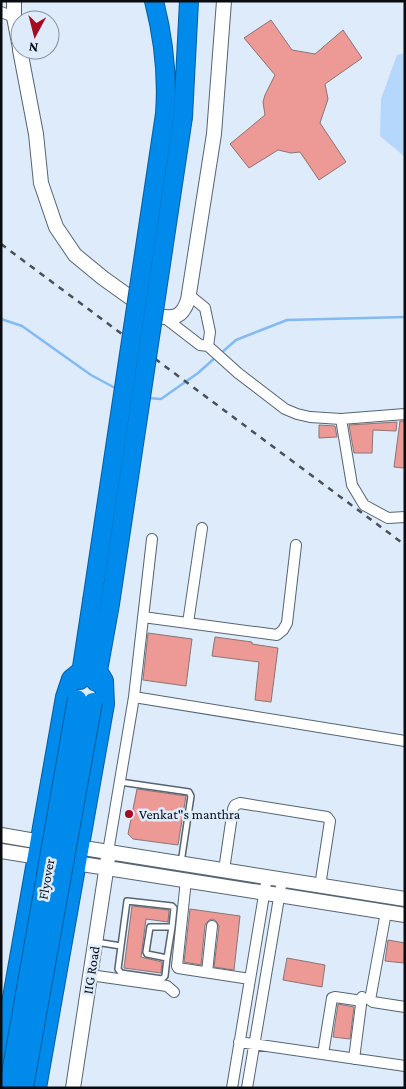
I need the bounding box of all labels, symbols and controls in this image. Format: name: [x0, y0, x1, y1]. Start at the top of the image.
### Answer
north arrow: [10, 10, 60, 60]
text: N: [27, 39, 39, 56]
place label: Venkat"s manthra: [139, 806, 241, 822]
marker: Venkat"s manthra: [123, 808, 135, 820]
street label: Flyover: [35, 857, 57, 901]
street label: IIG Road: [79, 944, 103, 995]

